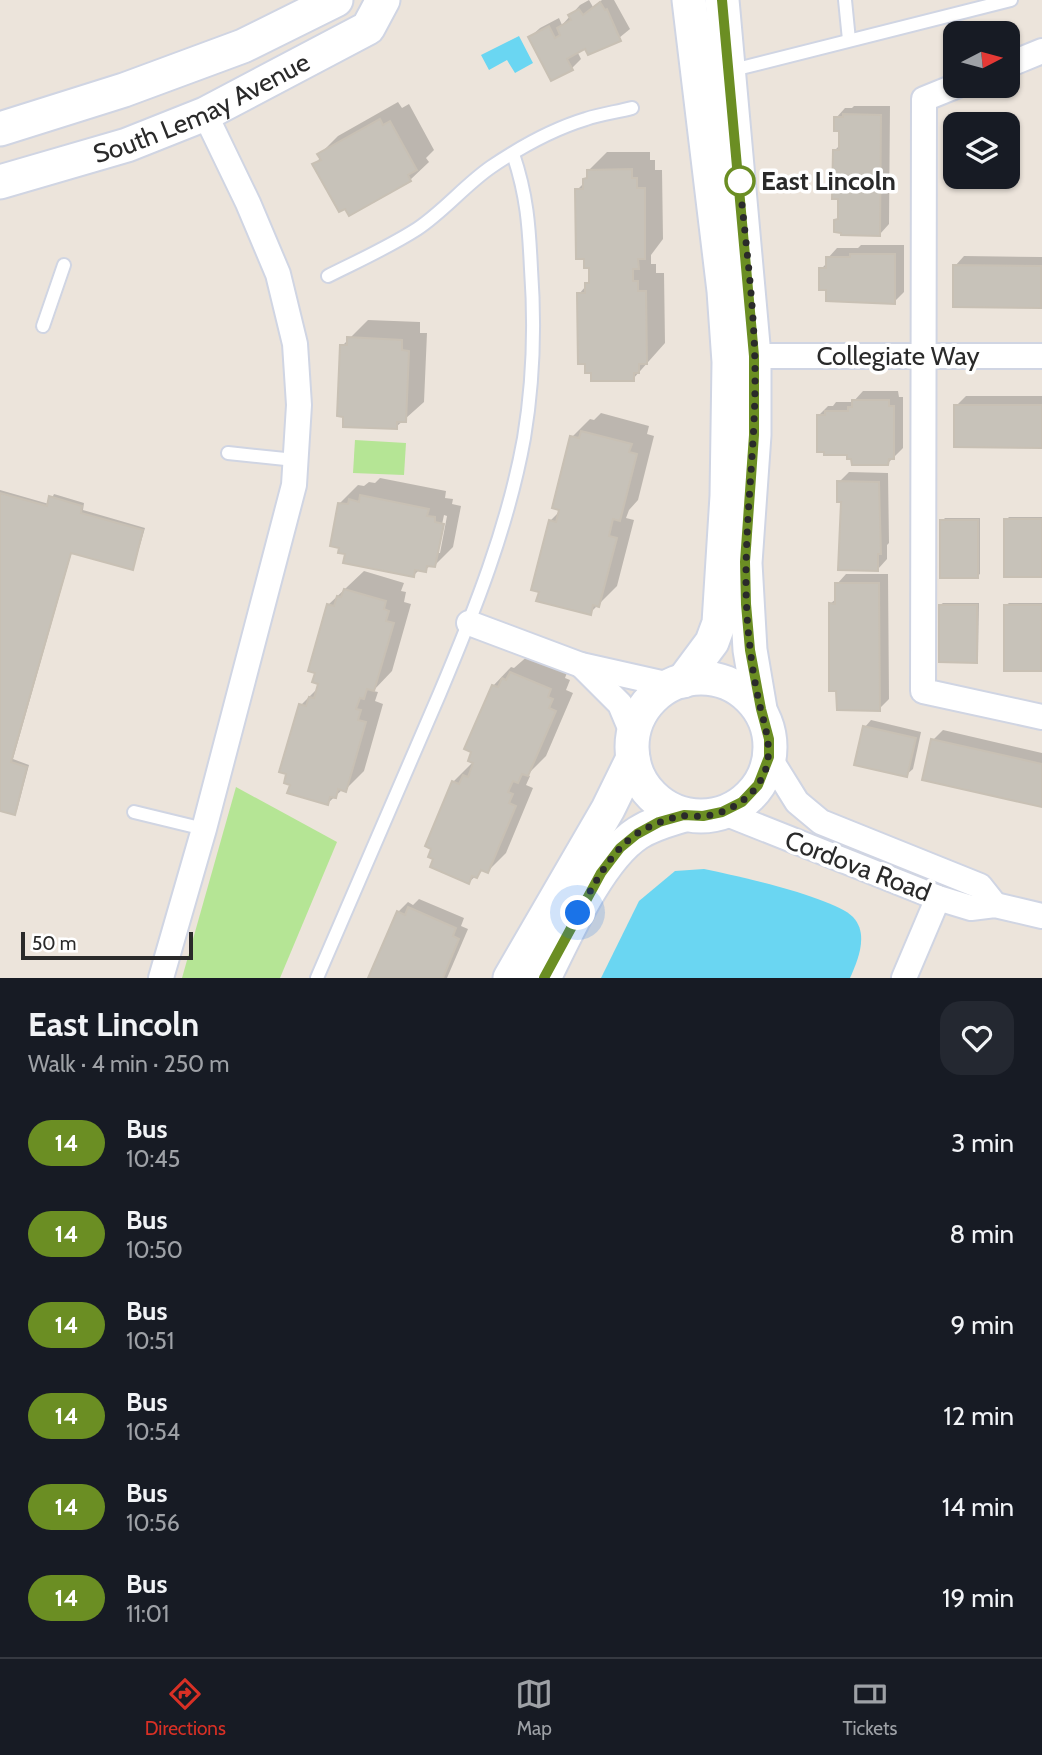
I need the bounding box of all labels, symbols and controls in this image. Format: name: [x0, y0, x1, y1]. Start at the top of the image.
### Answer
north arrow: [943, 21, 1020, 98]
map controls: [943, 21, 1020, 189]
street label: South Lemay Avenue: [90, 46, 315, 170]
button: layers: [943, 112, 1020, 189]
place label: East Lincoln: [761, 165, 896, 197]
marker: East Lincoln: [725, 166, 755, 196]
street label: Collegiate Way: [816, 340, 980, 372]
street label: Cordova Road: [781, 824, 935, 908]
your location: [560, 895, 595, 930]
scale bar: [21, 929, 192, 961]
text: 50 m: [32, 932, 76, 955]
button: heart: [940, 1001, 1014, 1075]
text: East Lincoln: [28, 1004, 199, 1044]
text: Walk · 4 min · 250 m: [28, 1050, 230, 1078]
text: Bus: [126, 1113, 167, 1145]
text: 3 min: [951, 1127, 1014, 1159]
text: 14: [55, 1128, 78, 1157]
text: 10:45: [126, 1145, 180, 1173]
text: Bus: [126, 1204, 167, 1236]
text: 8 min: [950, 1218, 1014, 1250]
text: 14: [55, 1219, 78, 1248]
text: 10:50: [126, 1236, 183, 1264]
text: Bus: [126, 1295, 167, 1327]
text: 9 min: [951, 1309, 1014, 1341]
text: 14: [55, 1310, 78, 1339]
text: 10:51: [126, 1327, 174, 1355]
text: Bus: [126, 1386, 167, 1418]
text: 12 min: [943, 1400, 1014, 1432]
text: 14: [55, 1401, 78, 1430]
text: 10:54: [126, 1418, 180, 1446]
text: Bus: [126, 1477, 167, 1509]
text: 14 min: [942, 1491, 1014, 1523]
text: 14: [55, 1492, 78, 1521]
text: 10:56: [126, 1509, 180, 1537]
text: Bus: [126, 1568, 167, 1600]
text: 19 min: [942, 1582, 1014, 1614]
text: 14: [55, 1583, 78, 1612]
text: 11:01: [126, 1600, 169, 1628]
tab: Directions: [145, 1675, 226, 1740]
tab: Map: [515, 1675, 553, 1740]
tab: Tickets: [843, 1675, 897, 1740]

